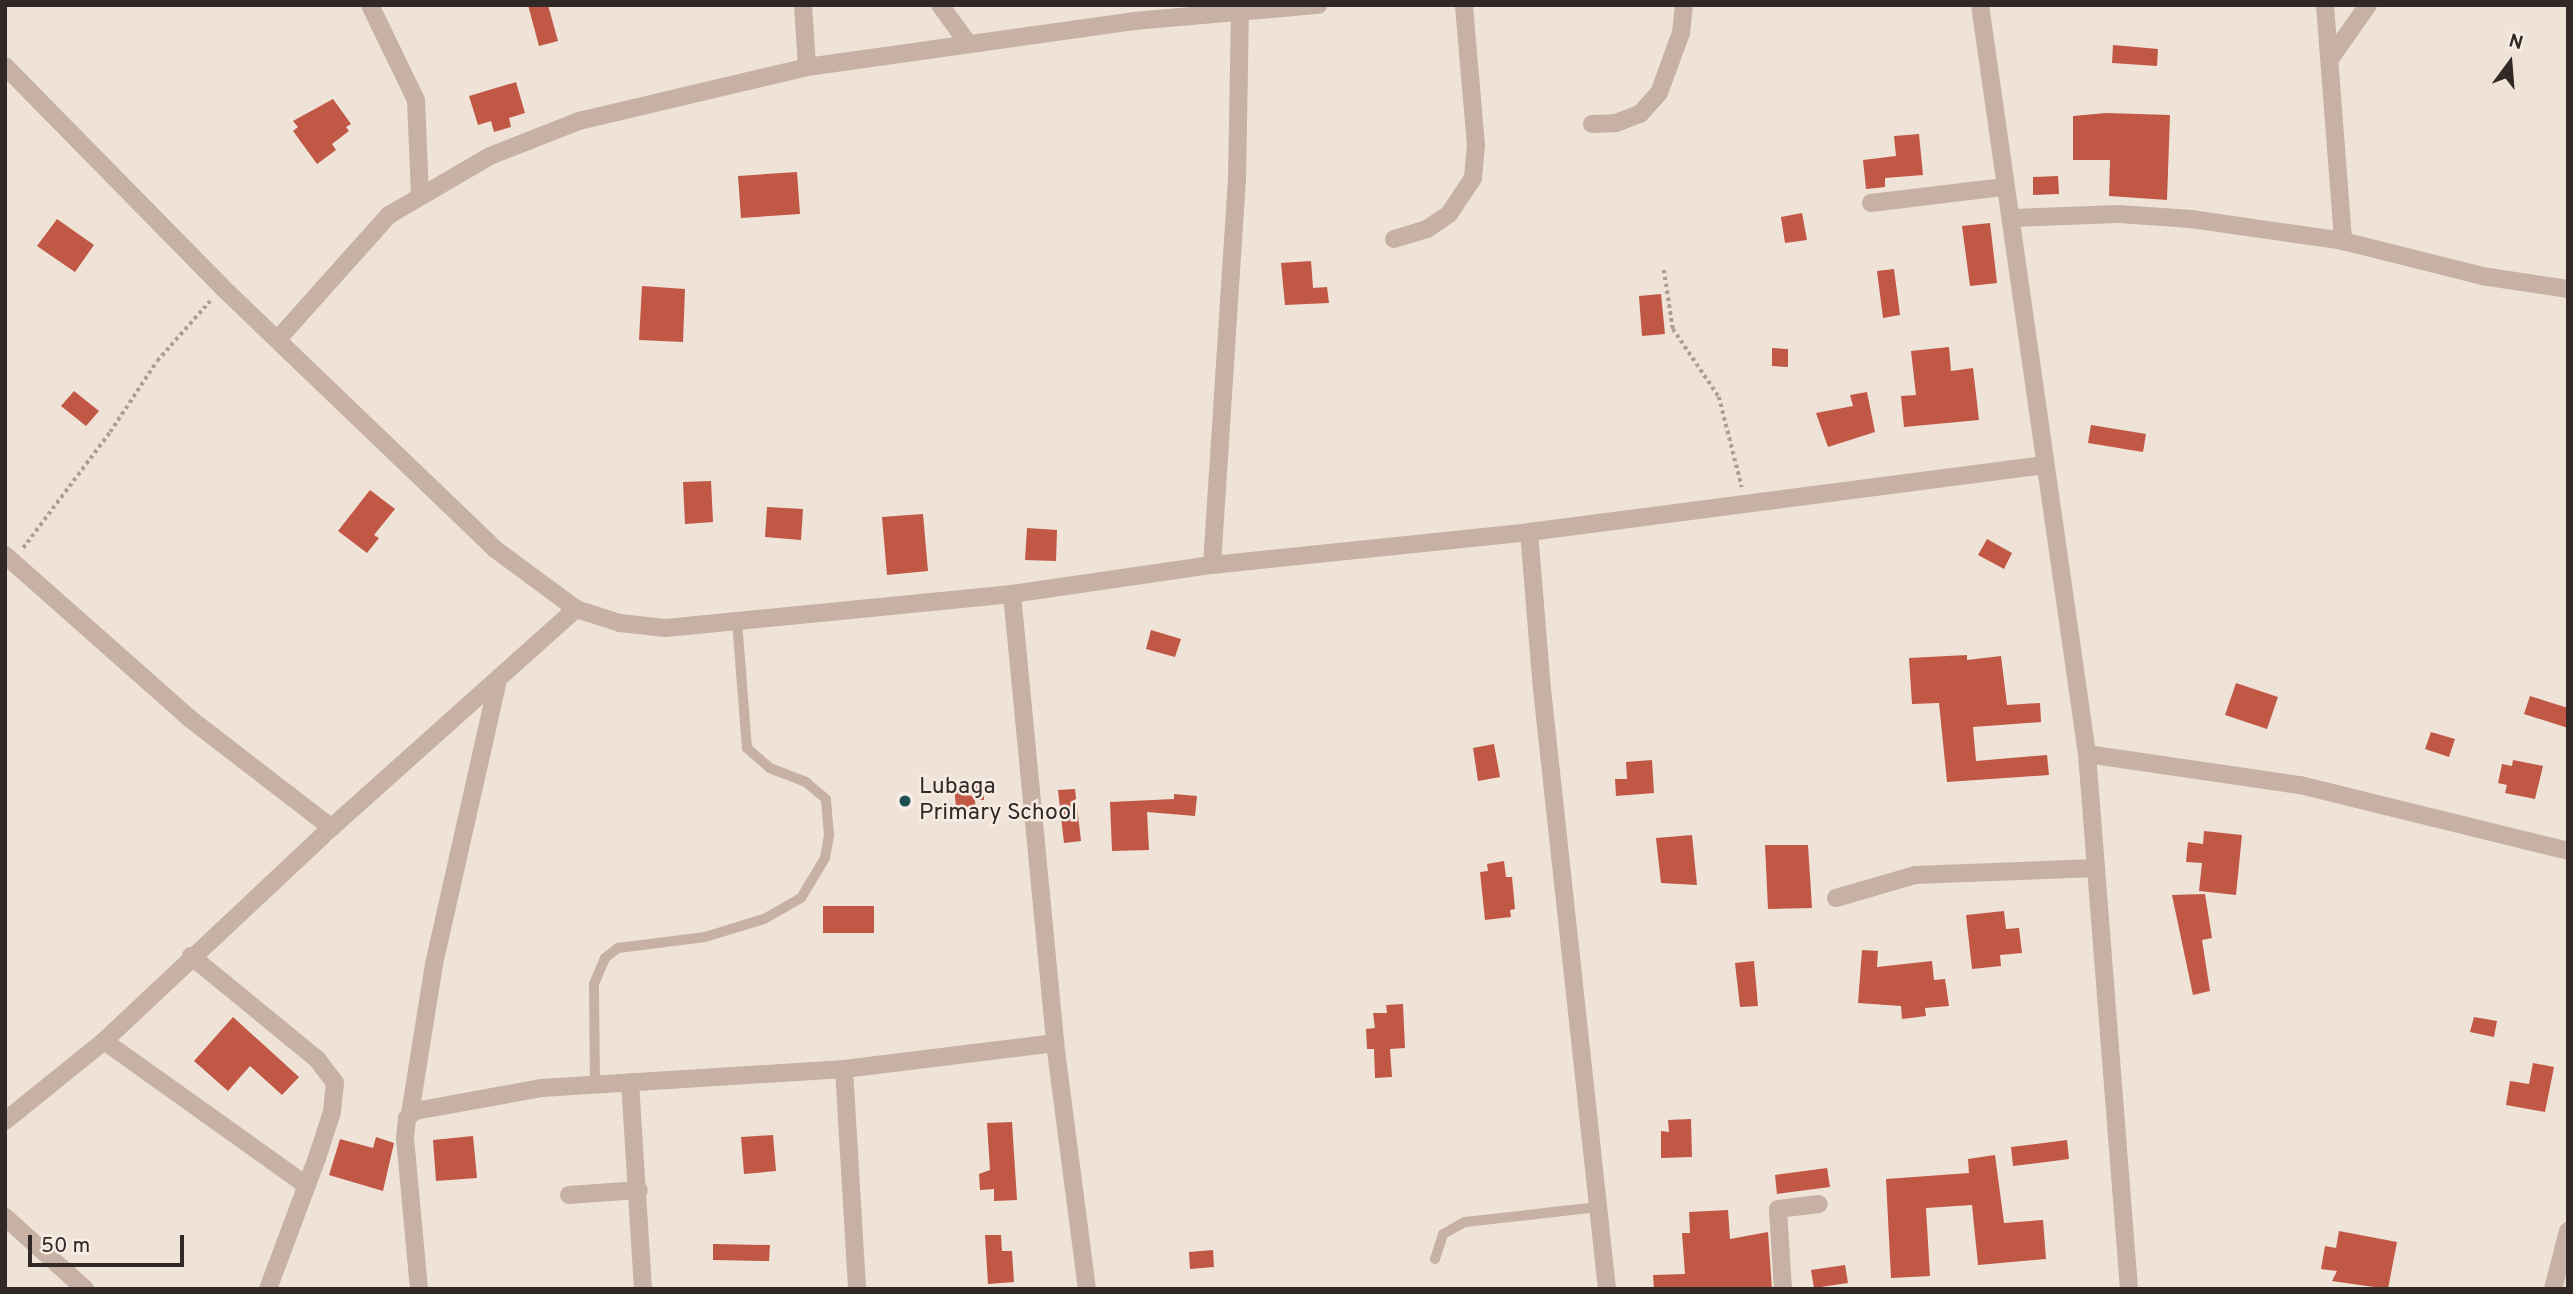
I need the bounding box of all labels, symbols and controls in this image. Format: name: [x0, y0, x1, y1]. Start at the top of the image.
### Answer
north arrow: [2475, 28, 2545, 98]
text: N: [2506, 29, 2526, 56]
place label: Lubaga Primary School: [919, 774, 1077, 828]
marker: Lubaga Primary School: [897, 793, 913, 809]
scale bar: [32, 1220, 187, 1264]
text: 50 m: [41, 1233, 90, 1260]

